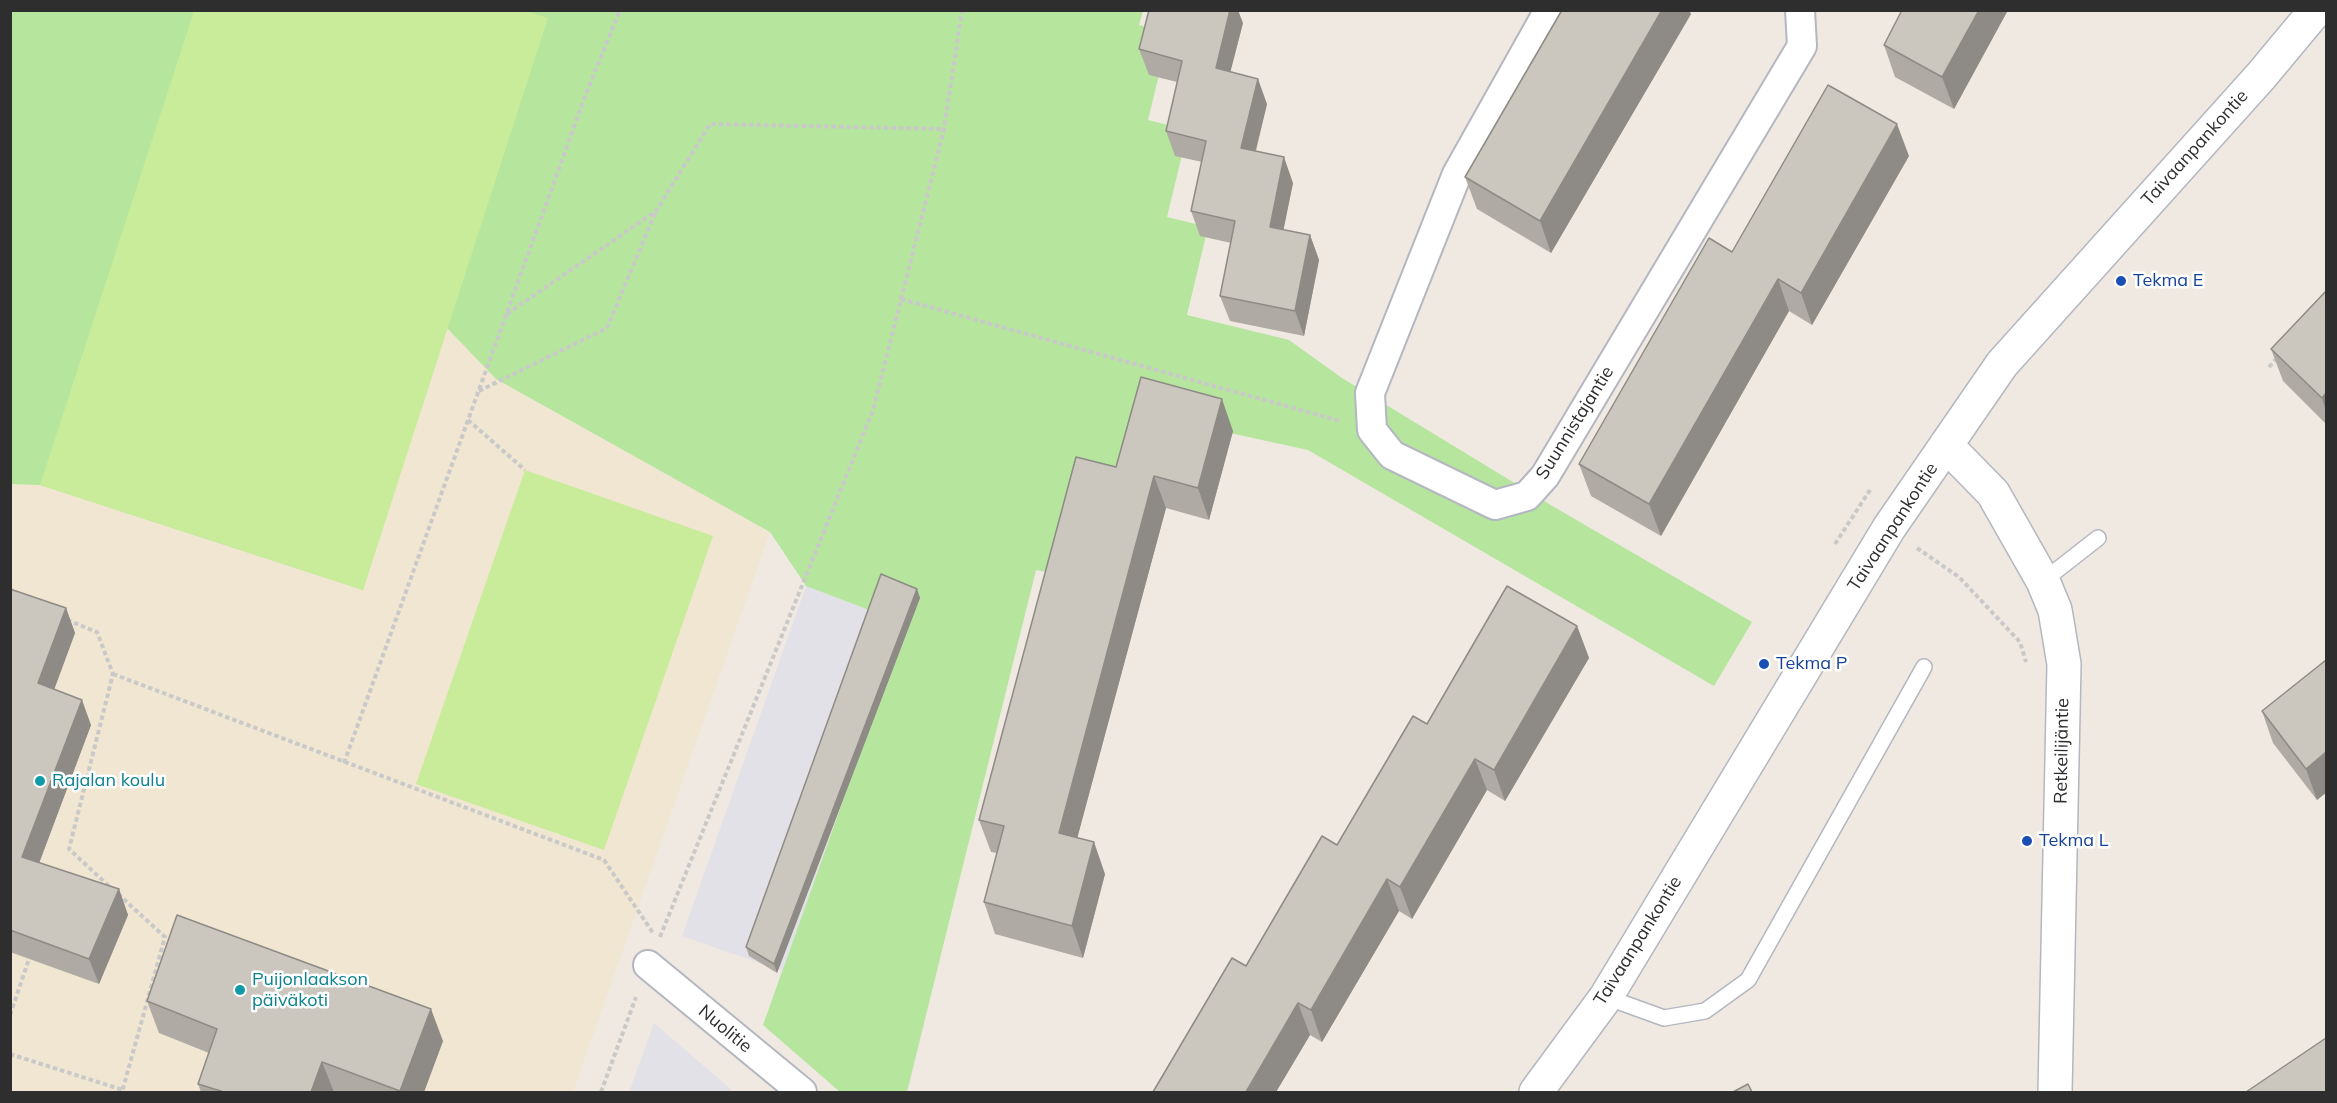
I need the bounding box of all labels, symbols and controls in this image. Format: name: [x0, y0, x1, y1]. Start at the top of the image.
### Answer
street label: Taivaanpankontie: [2137, 86, 2253, 210]
place label: Tekma E: [2133, 270, 2203, 292]
marker: Tekma E: [2114, 274, 2128, 288]
street label: Suunnistajantie: [1532, 362, 1618, 484]
street label: Taivaanpankontie: [1844, 459, 1942, 595]
place label: Tekma P: [1776, 653, 1848, 675]
marker: Tekma P: [1757, 657, 1771, 671]
street label: Retkeilijäntie: [2050, 698, 2074, 804]
place label: Rajalan koulu: [52, 770, 165, 792]
marker: Rajalan koulu: [33, 774, 47, 788]
place label: Tekma L: [2039, 830, 2109, 852]
marker: Tekma L: [2020, 834, 2034, 848]
street label: Taivaanpankontie: [1589, 872, 1687, 1010]
place label: Puijonlaakson päiväkoti: [252, 969, 368, 1012]
marker: Puijonlaakson päiväkoti: [233, 983, 247, 997]
street label: Nuolitie: [694, 1000, 756, 1058]

